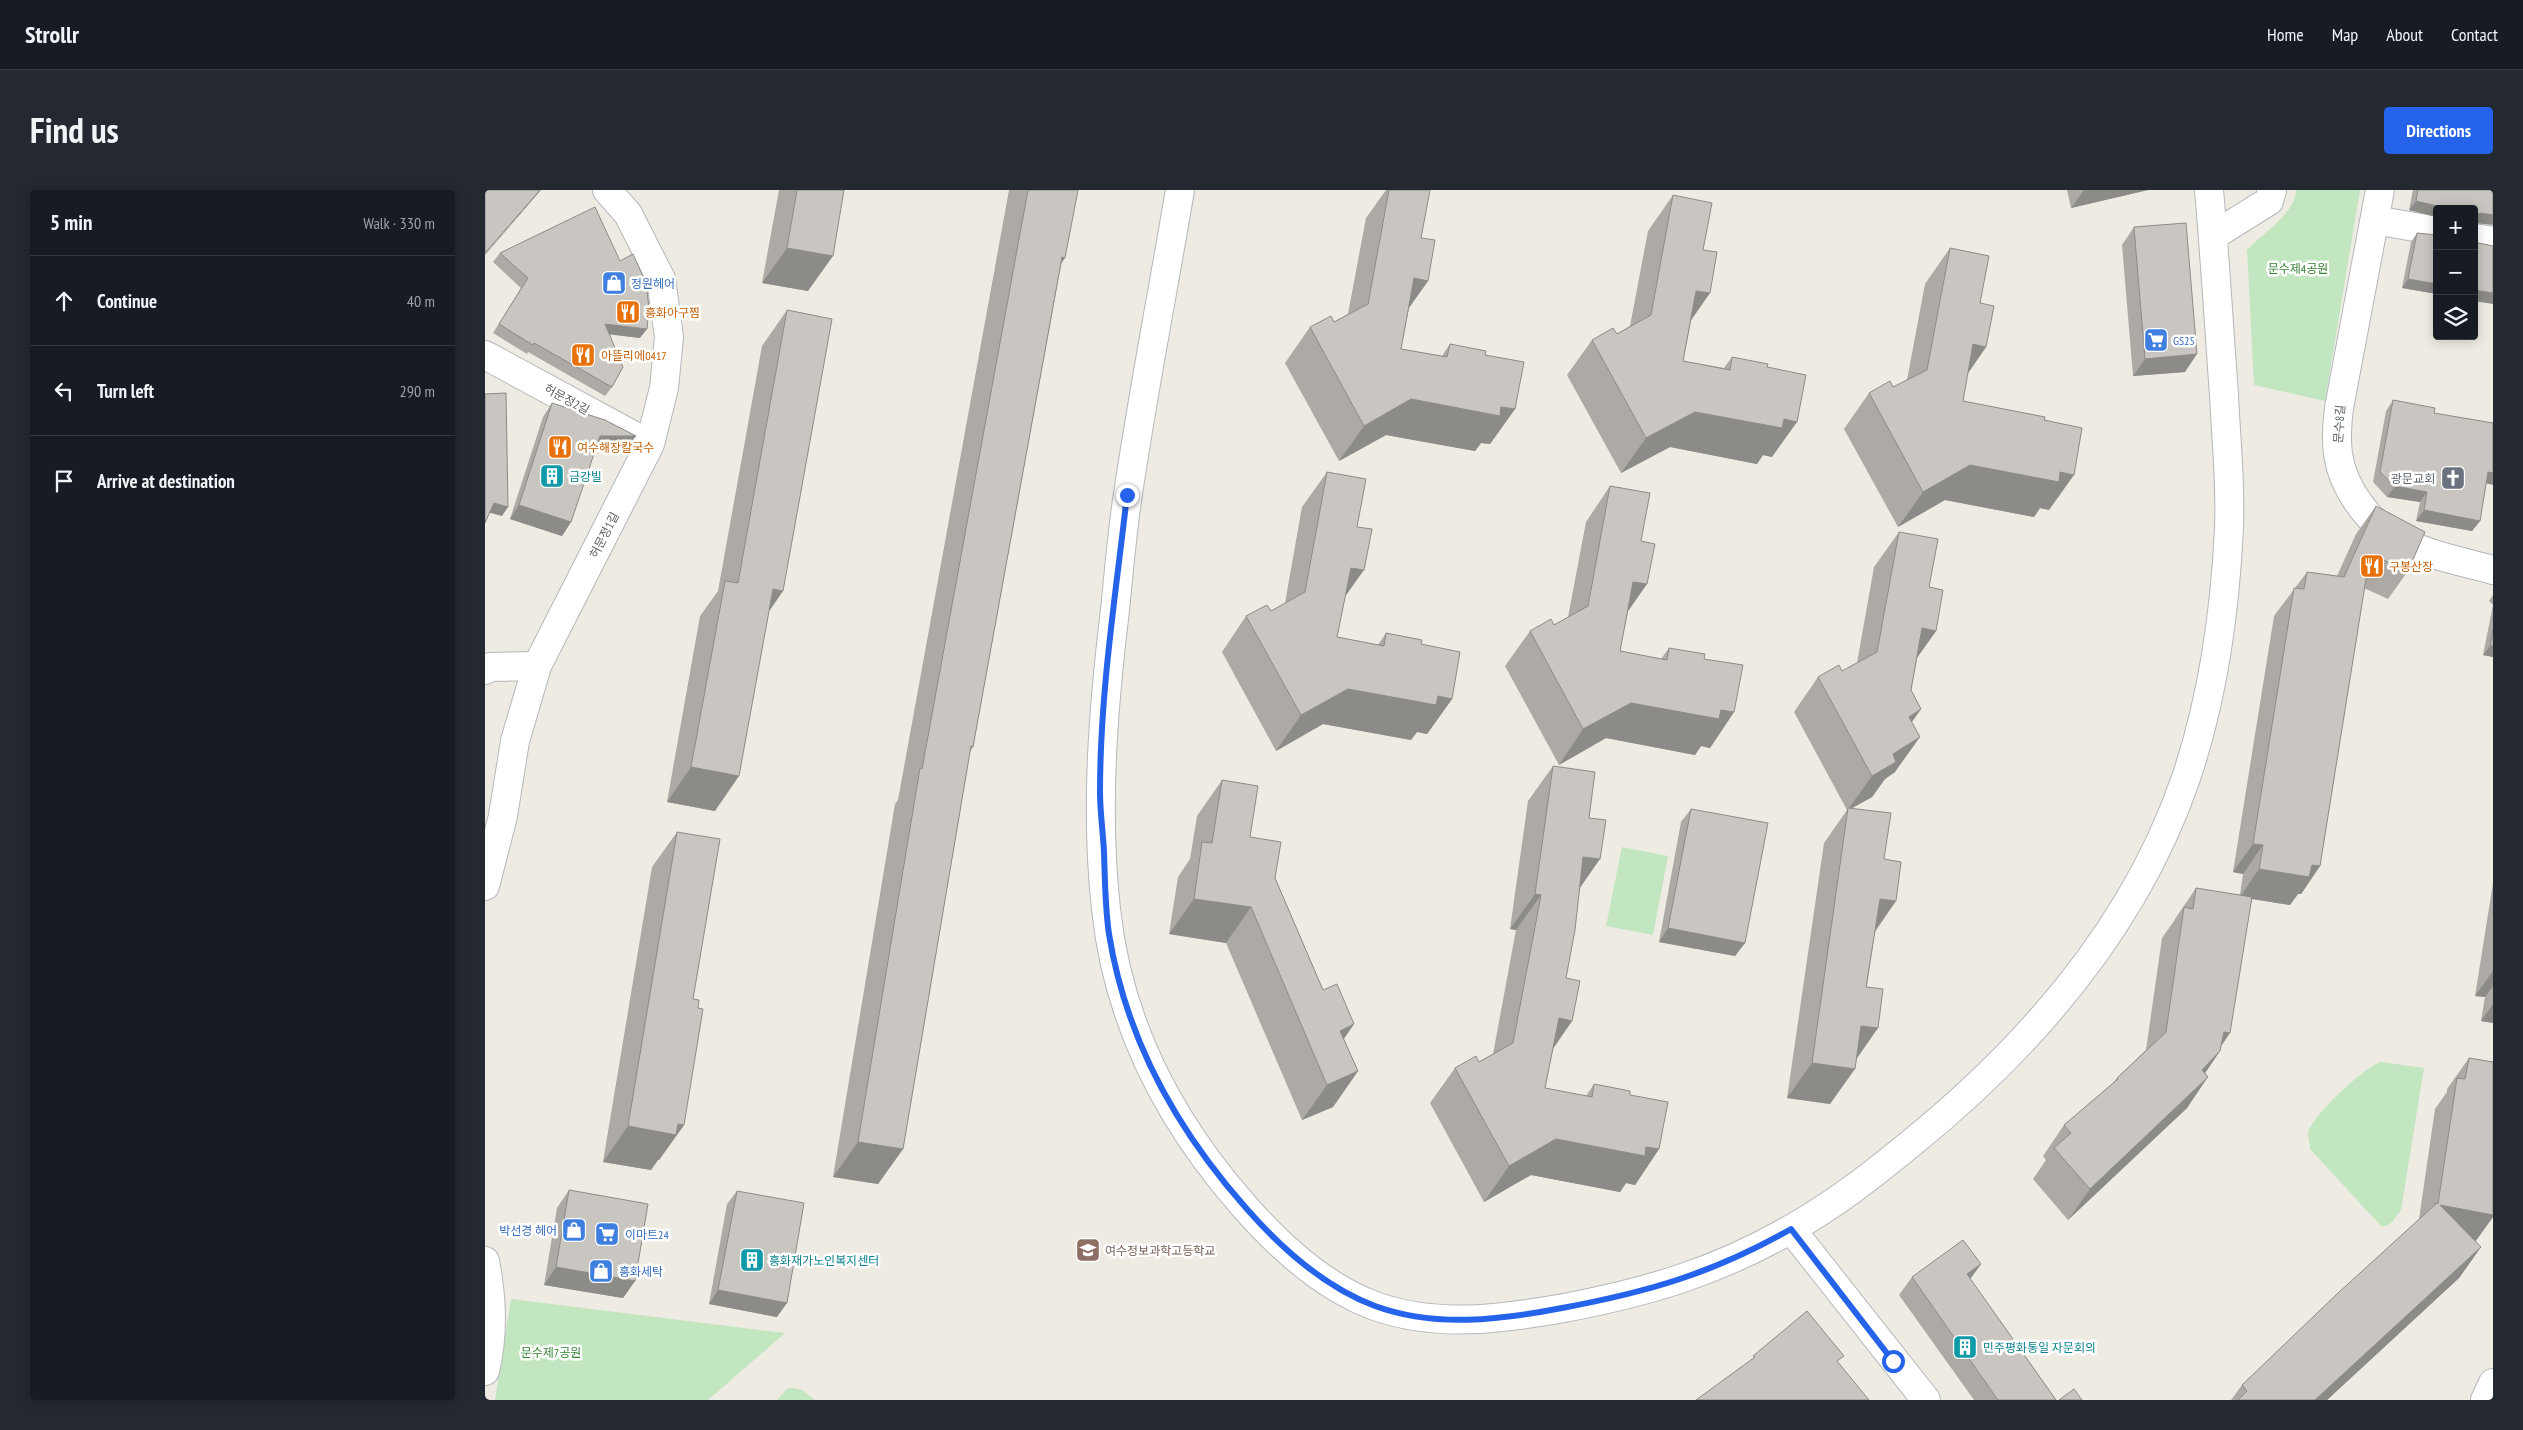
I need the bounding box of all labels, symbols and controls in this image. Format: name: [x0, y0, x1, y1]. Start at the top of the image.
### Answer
text: Strollr: [25, 19, 79, 50]
text: Home: [2267, 23, 2304, 46]
text: Map: [2332, 23, 2358, 46]
text: About: [2386, 23, 2423, 46]
text: Contact: [2451, 23, 2498, 46]
text: Find us: [30, 107, 119, 153]
button: Directions: [2384, 107, 2493, 154]
map controls: [2433, 205, 2478, 340]
button: +: [2433, 205, 2478, 250]
text: 5 min: [50, 209, 92, 236]
text: Walk · 330 m: [363, 213, 435, 233]
button: −: [2433, 250, 2478, 295]
park label: 문수제4공원: [2268, 261, 2328, 276]
shop icon: 정원헤어: [601, 270, 627, 296]
place label: 정원헤어: [631, 276, 675, 291]
icon: ahead: [50, 287, 78, 315]
text: Continue: [97, 289, 157, 313]
text: 40 m: [407, 291, 435, 311]
button: layers: [2433, 295, 2478, 340]
restaurant icon: 흥화아구찜: [615, 299, 641, 325]
place label: 흥화아구찜: [645, 305, 700, 320]
supermarket icon: GS25: [2143, 327, 2169, 353]
place label: GS25: [2173, 333, 2195, 348]
restaurant icon: 아뜰리에0417: [570, 342, 596, 368]
place label: 아뜰리에0417: [601, 348, 667, 363]
icon: left: [50, 377, 78, 405]
text: Turn left: [97, 379, 154, 403]
street label: 허문정2길: [542, 380, 592, 418]
text: 290 m: [400, 381, 435, 401]
street label: 문수8길: [2330, 404, 2348, 444]
restaurant icon: 여수해장칼국수: [547, 434, 573, 460]
place label: 여수해장칼국수: [577, 440, 654, 455]
building icon: 금강빌: [539, 463, 565, 489]
church icon: 광문교회: [2440, 465, 2466, 491]
icon: arrive: [50, 467, 78, 495]
text: Arrive at destination: [97, 469, 235, 493]
place label: 금강빌: [569, 469, 602, 484]
place label: 광문교회: [2391, 471, 2435, 486]
route end: [1116, 484, 1139, 507]
street label: 허문정1길: [586, 510, 622, 560]
restaurant icon: 구봉산장: [2359, 553, 2385, 579]
place label: 구봉산장: [2389, 559, 2433, 574]
shop icon: 박선경 헤어: [561, 1217, 587, 1243]
supermarket icon: 이마트24: [594, 1221, 620, 1247]
place label: 박선경 헤어: [499, 1223, 557, 1238]
place label: 이마트24: [625, 1227, 670, 1242]
school or university icon: 여수정보과학고등학교: [1075, 1237, 1101, 1263]
place label: 여수정보과학고등학교: [1105, 1243, 1215, 1258]
building icon: 흥화재가노인복지센터: [739, 1247, 765, 1273]
place label: 흥화재가노인복지센터: [769, 1253, 879, 1268]
shop icon: 흥화세탁: [588, 1258, 614, 1284]
place label: 흥화세탁: [619, 1264, 663, 1279]
building icon: 민주평화통일 자문회의: [1952, 1334, 1978, 1360]
place label: 민주평화통일 자문회의: [1983, 1340, 2096, 1355]
park label: 문수제7공원: [521, 1345, 581, 1360]
route start: [1882, 1350, 1905, 1373]

